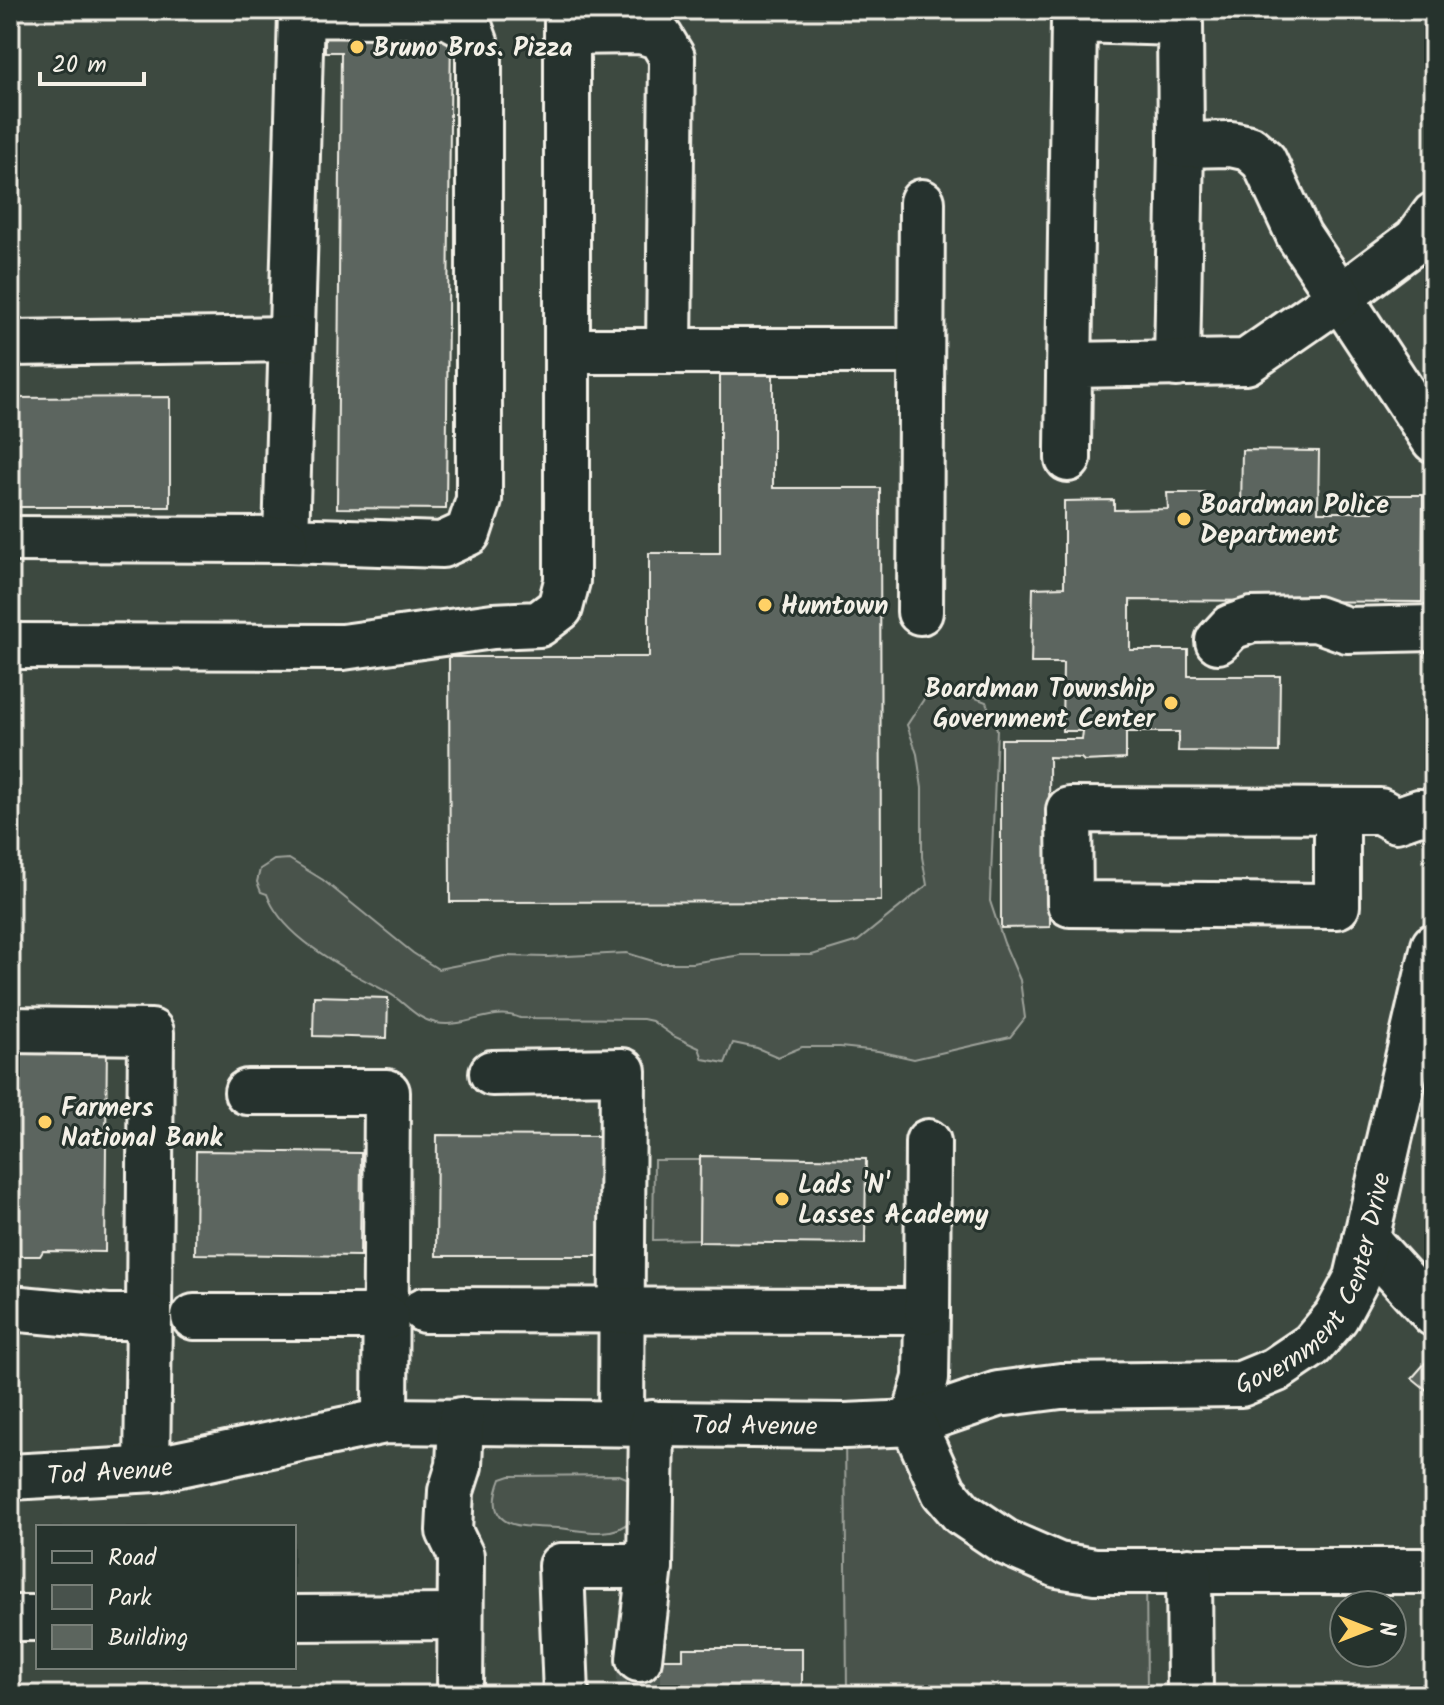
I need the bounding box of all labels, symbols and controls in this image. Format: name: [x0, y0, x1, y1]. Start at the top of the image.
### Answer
place label: Bruno Bros. Pizza: [373, 28, 573, 70]
scale bar: [40, 36, 144, 86]
marker: Bruno Bros. Pizza: [348, 38, 366, 56]
text: 20 m: [52, 46, 107, 85]
place label: Boardman Police Department: [1200, 485, 1389, 557]
marker: Boardman Police Department: [1175, 510, 1193, 528]
place label: Humtown: [781, 586, 888, 628]
marker: Humtown: [756, 596, 774, 614]
place label: Boardman Township Government Center: [925, 669, 1157, 741]
marker: Boardman Township Government Center: [1162, 694, 1180, 712]
place label: Farmers National Bank: [61, 1088, 223, 1160]
marker: Farmers National Bank: [36, 1113, 54, 1131]
place label: Lads 'N' Lasses Academy: [798, 1165, 989, 1237]
street label: Government Center Drive: [1229, 1168, 1404, 1407]
marker: Lads 'N' Lasses Academy: [773, 1190, 791, 1208]
street label: Tod Avenue: [692, 1405, 818, 1449]
street label: Tod Avenue: [46, 1447, 177, 1498]
legend: [36, 1525, 296, 1669]
text: Road: [108, 1539, 157, 1578]
text: Park: [108, 1579, 152, 1618]
north arrow: [1328, 1589, 1408, 1669]
text: Building: [108, 1619, 188, 1658]
text: N: [1368, 1622, 1403, 1636]

